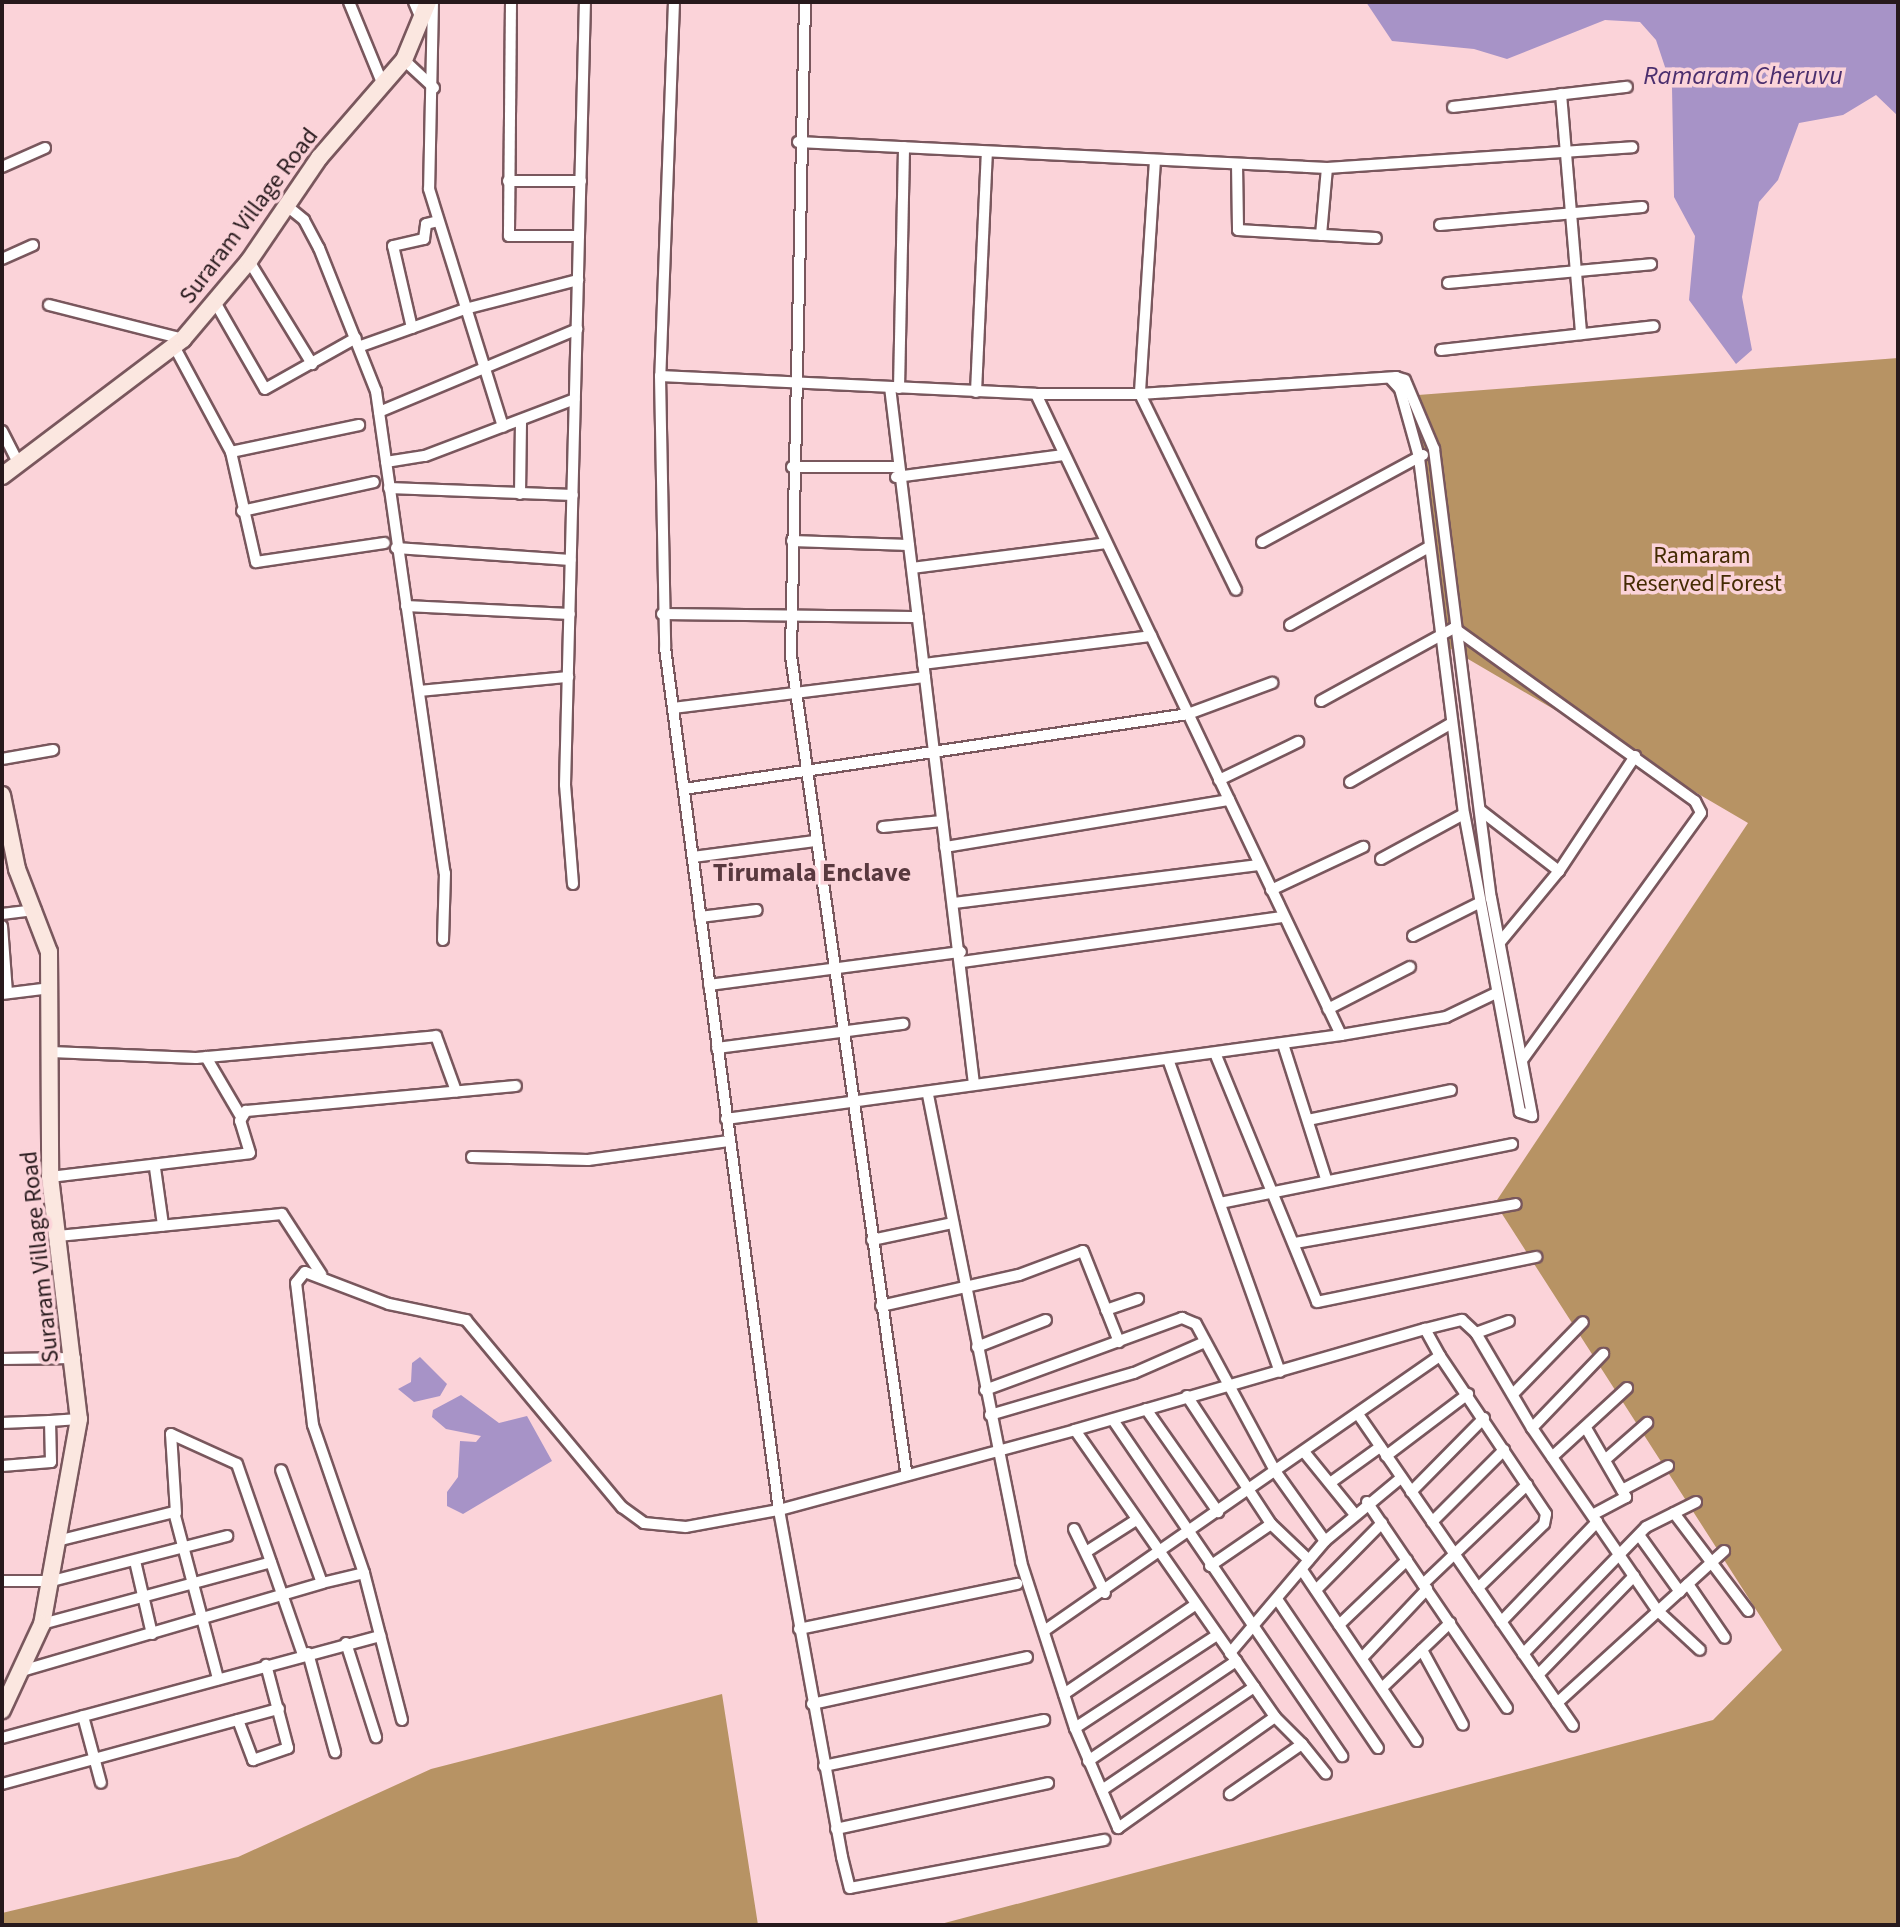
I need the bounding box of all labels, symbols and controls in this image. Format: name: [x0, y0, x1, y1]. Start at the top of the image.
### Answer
water label: Ramaram Cheruvu: [1643, 60, 1843, 92]
street label: Suraram Village Road: [173, 122, 325, 310]
park label: Ramaram Reserved Forest: [1622, 542, 1782, 598]
district label: Tirumala Enclave: [713, 857, 911, 889]
street label: Suraram Village Road: [15, 1150, 65, 1364]

